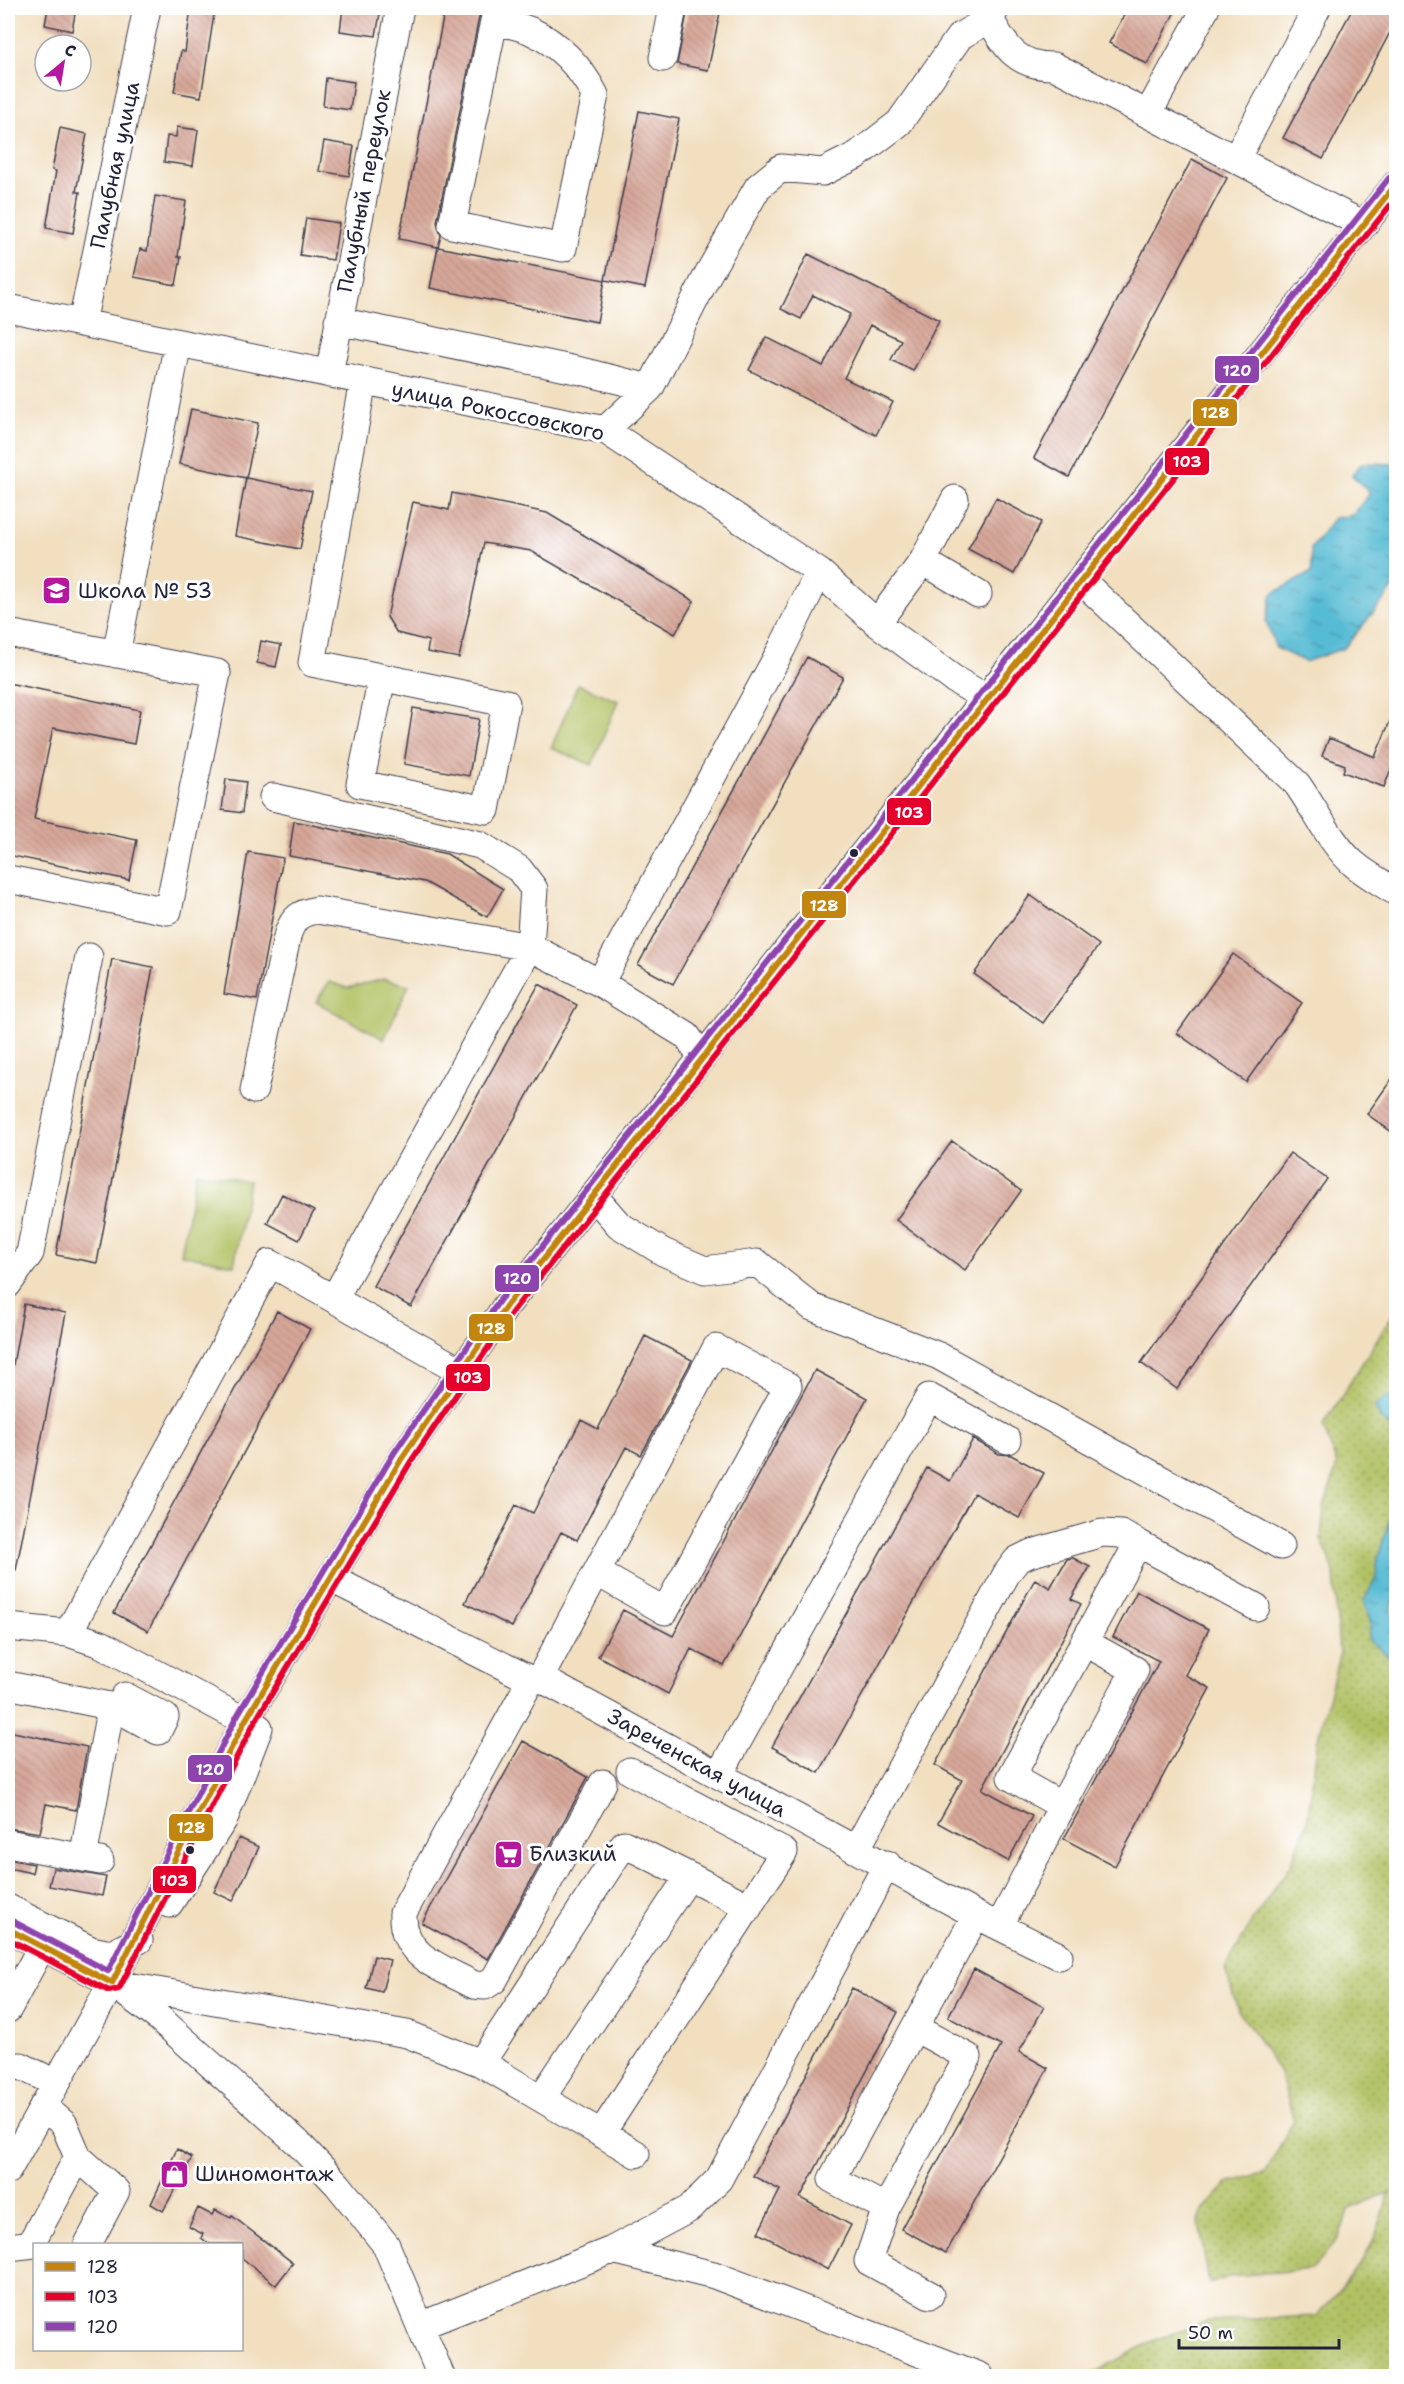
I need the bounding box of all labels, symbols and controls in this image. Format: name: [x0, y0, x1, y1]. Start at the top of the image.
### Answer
north arrow: [33, 33, 93, 93]
text: С: [61, 39, 80, 62]
street label: Палубная улица: [84, 79, 146, 251]
street label: Палубный переулок: [331, 87, 397, 295]
line badge: 120: [1214, 355, 1260, 384]
text: 120: [1223, 360, 1251, 381]
street label: улица Рокоссовского: [389, 375, 607, 447]
line badge: 128: [1192, 398, 1238, 427]
text: 128: [1200, 402, 1230, 423]
line badge: 103: [1164, 447, 1210, 476]
text: 103: [1173, 451, 1201, 472]
school or university icon: Школа № 53: [41, 575, 73, 607]
place label: Школа № 53: [78, 577, 212, 605]
line badge: 103: [886, 797, 932, 826]
text: 103: [895, 802, 923, 823]
unlabelled marker: [848, 847, 860, 859]
line badge: 128: [801, 890, 847, 919]
text: 128: [809, 895, 839, 916]
line badge: 120: [494, 1264, 540, 1293]
text: 120: [503, 1268, 531, 1289]
line badge: 128: [468, 1313, 514, 1342]
text: 128: [476, 1318, 506, 1339]
line badge: 103: [445, 1363, 491, 1392]
text: 103: [454, 1367, 482, 1388]
street label: Зареченская улица: [603, 1702, 791, 1824]
line badge: 120: [187, 1754, 233, 1783]
text: 120: [196, 1759, 224, 1780]
line badge: 128: [168, 1813, 214, 1842]
text: 128: [176, 1817, 206, 1838]
supermarket icon: Близкий: [492, 1838, 524, 1870]
place label: Близкий: [529, 1840, 617, 1868]
unlabelled marker: [184, 1844, 196, 1856]
line badge: 103: [152, 1865, 197, 1894]
text: 103: [160, 1870, 188, 1891]
shop icon: Шиномонтаж: [158, 2158, 190, 2190]
place label: Шиномонтаж: [195, 2160, 334, 2188]
legend: [33, 2243, 243, 2351]
text: 128: [87, 2255, 118, 2279]
text: 103: [87, 2285, 118, 2309]
scale bar: [1179, 2312, 1340, 2350]
text: 120: [87, 2315, 118, 2339]
text: 50 m: [1188, 2321, 1233, 2345]

